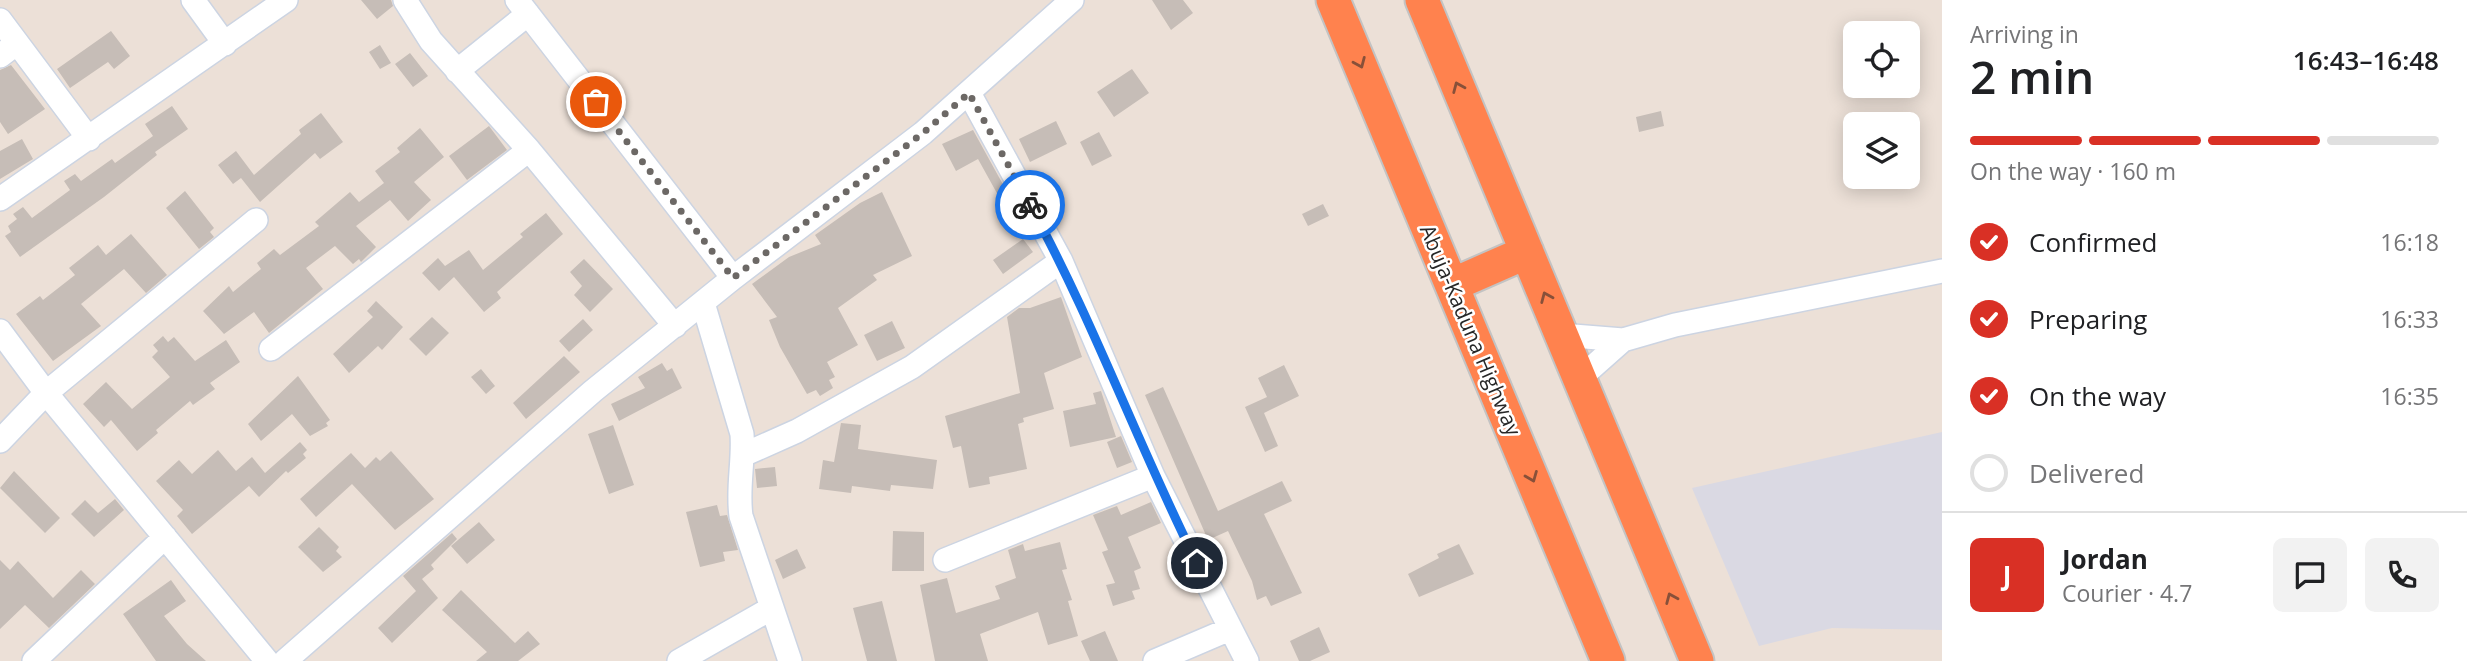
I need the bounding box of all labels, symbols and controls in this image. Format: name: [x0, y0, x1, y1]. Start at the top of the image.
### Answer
text: Arriving in: [1970, 18, 2079, 50]
map controls: [1843, 21, 1920, 189]
button: locate: [1843, 21, 1920, 98]
text: 16:43–16:48: [2293, 42, 2439, 78]
text: 2 min: [1970, 45, 2094, 107]
one-way arrow: [1351, 56, 1365, 68]
pin: [566, 72, 626, 132]
one-way arrow: [1453, 82, 1467, 94]
icon: bag: [577, 83, 615, 121]
button: layers: [1843, 112, 1920, 189]
text: On the way · 160 m: [1970, 155, 2176, 187]
courier: [995, 170, 1065, 240]
icon: bike: [1011, 186, 1049, 224]
street label: Abuja-Kaduna Highway: [1414, 220, 1528, 440]
icon: check: [1970, 223, 2008, 261]
text: Confirmed: [2029, 224, 2157, 260]
text: 16:18: [2380, 226, 2439, 258]
one-way arrow: [1540, 292, 1554, 304]
icon: check: [1970, 300, 2008, 338]
text: Preparing: [2029, 301, 2147, 337]
text: 16:33: [2380, 303, 2439, 335]
icon: check: [1970, 377, 2008, 415]
text: On the way: [2029, 378, 2166, 414]
text: 16:35: [2380, 380, 2439, 412]
text: Delivered: [2029, 455, 2144, 491]
one-way arrow: [1524, 469, 1538, 482]
pin: [1167, 533, 1227, 593]
button: chat: [2273, 538, 2347, 612]
button: phone: [2365, 538, 2439, 612]
text: Jordan: [2062, 541, 2148, 577]
icon: home: [1178, 544, 1216, 582]
text: J: [2003, 557, 2011, 593]
text: Courier · 4.7: [2062, 577, 2192, 609]
one-way arrow: [1665, 593, 1679, 605]

